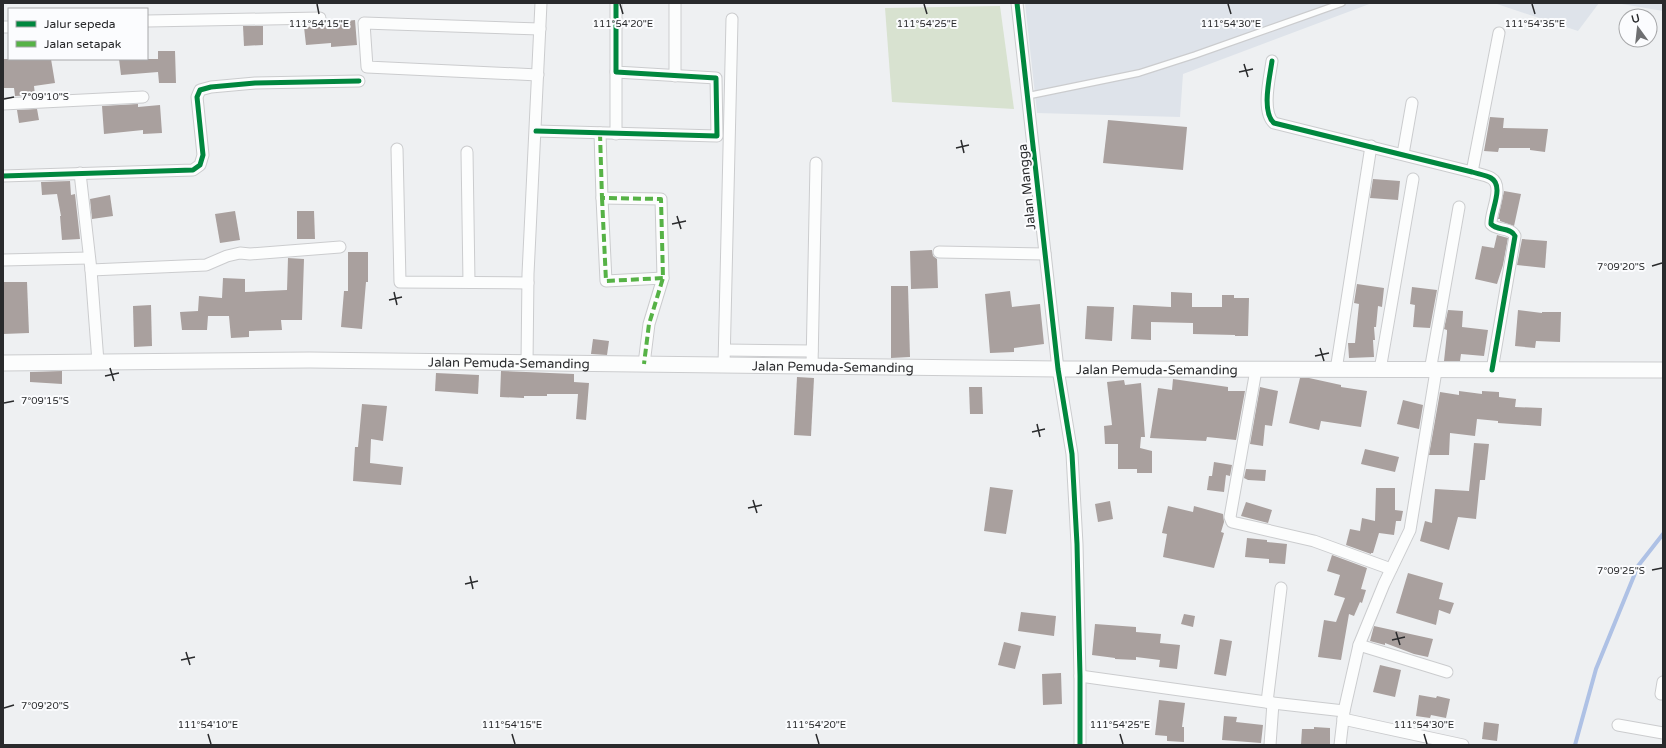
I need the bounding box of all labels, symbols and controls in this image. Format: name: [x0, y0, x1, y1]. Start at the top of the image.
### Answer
legend: [8, 8, 148, 60]
north arrow: [1618, 8, 1658, 48]
text: U: [1630, 11, 1641, 26]
text: Jalur sepeda: [44, 17, 116, 31]
text: 111°54'15"E: [289, 18, 349, 30]
text: 111°54'20"E: [593, 18, 653, 30]
text: 111°54'25"E: [897, 18, 957, 30]
text: 111°54'30"E: [1201, 18, 1261, 30]
text: 111°54'35"E: [1505, 18, 1565, 30]
text: Jalan setapak: [44, 37, 122, 51]
text: 7°09'10"S: [21, 91, 69, 103]
street label: Jalan Mangga: [1015, 143, 1039, 231]
text: 7°09'20"S: [1597, 261, 1645, 273]
street label: Jalan Pemuda-Semanding: [428, 354, 590, 372]
street label: Jalan Pemuda-Semanding: [752, 358, 914, 376]
street label: Jalan Pemuda-Semanding: [1076, 362, 1238, 378]
text: 7°09'15"S: [21, 395, 69, 407]
text: 7°09'25"S: [1597, 565, 1645, 577]
text: 7°09'20"S: [21, 700, 69, 712]
text: 111°54'10"E: [178, 719, 238, 731]
text: 111°54'15"E: [482, 719, 542, 731]
text: 111°54'20"E: [786, 719, 846, 731]
text: 111°54'25"E: [1090, 719, 1150, 731]
text: 111°54'30"E: [1394, 719, 1454, 731]

